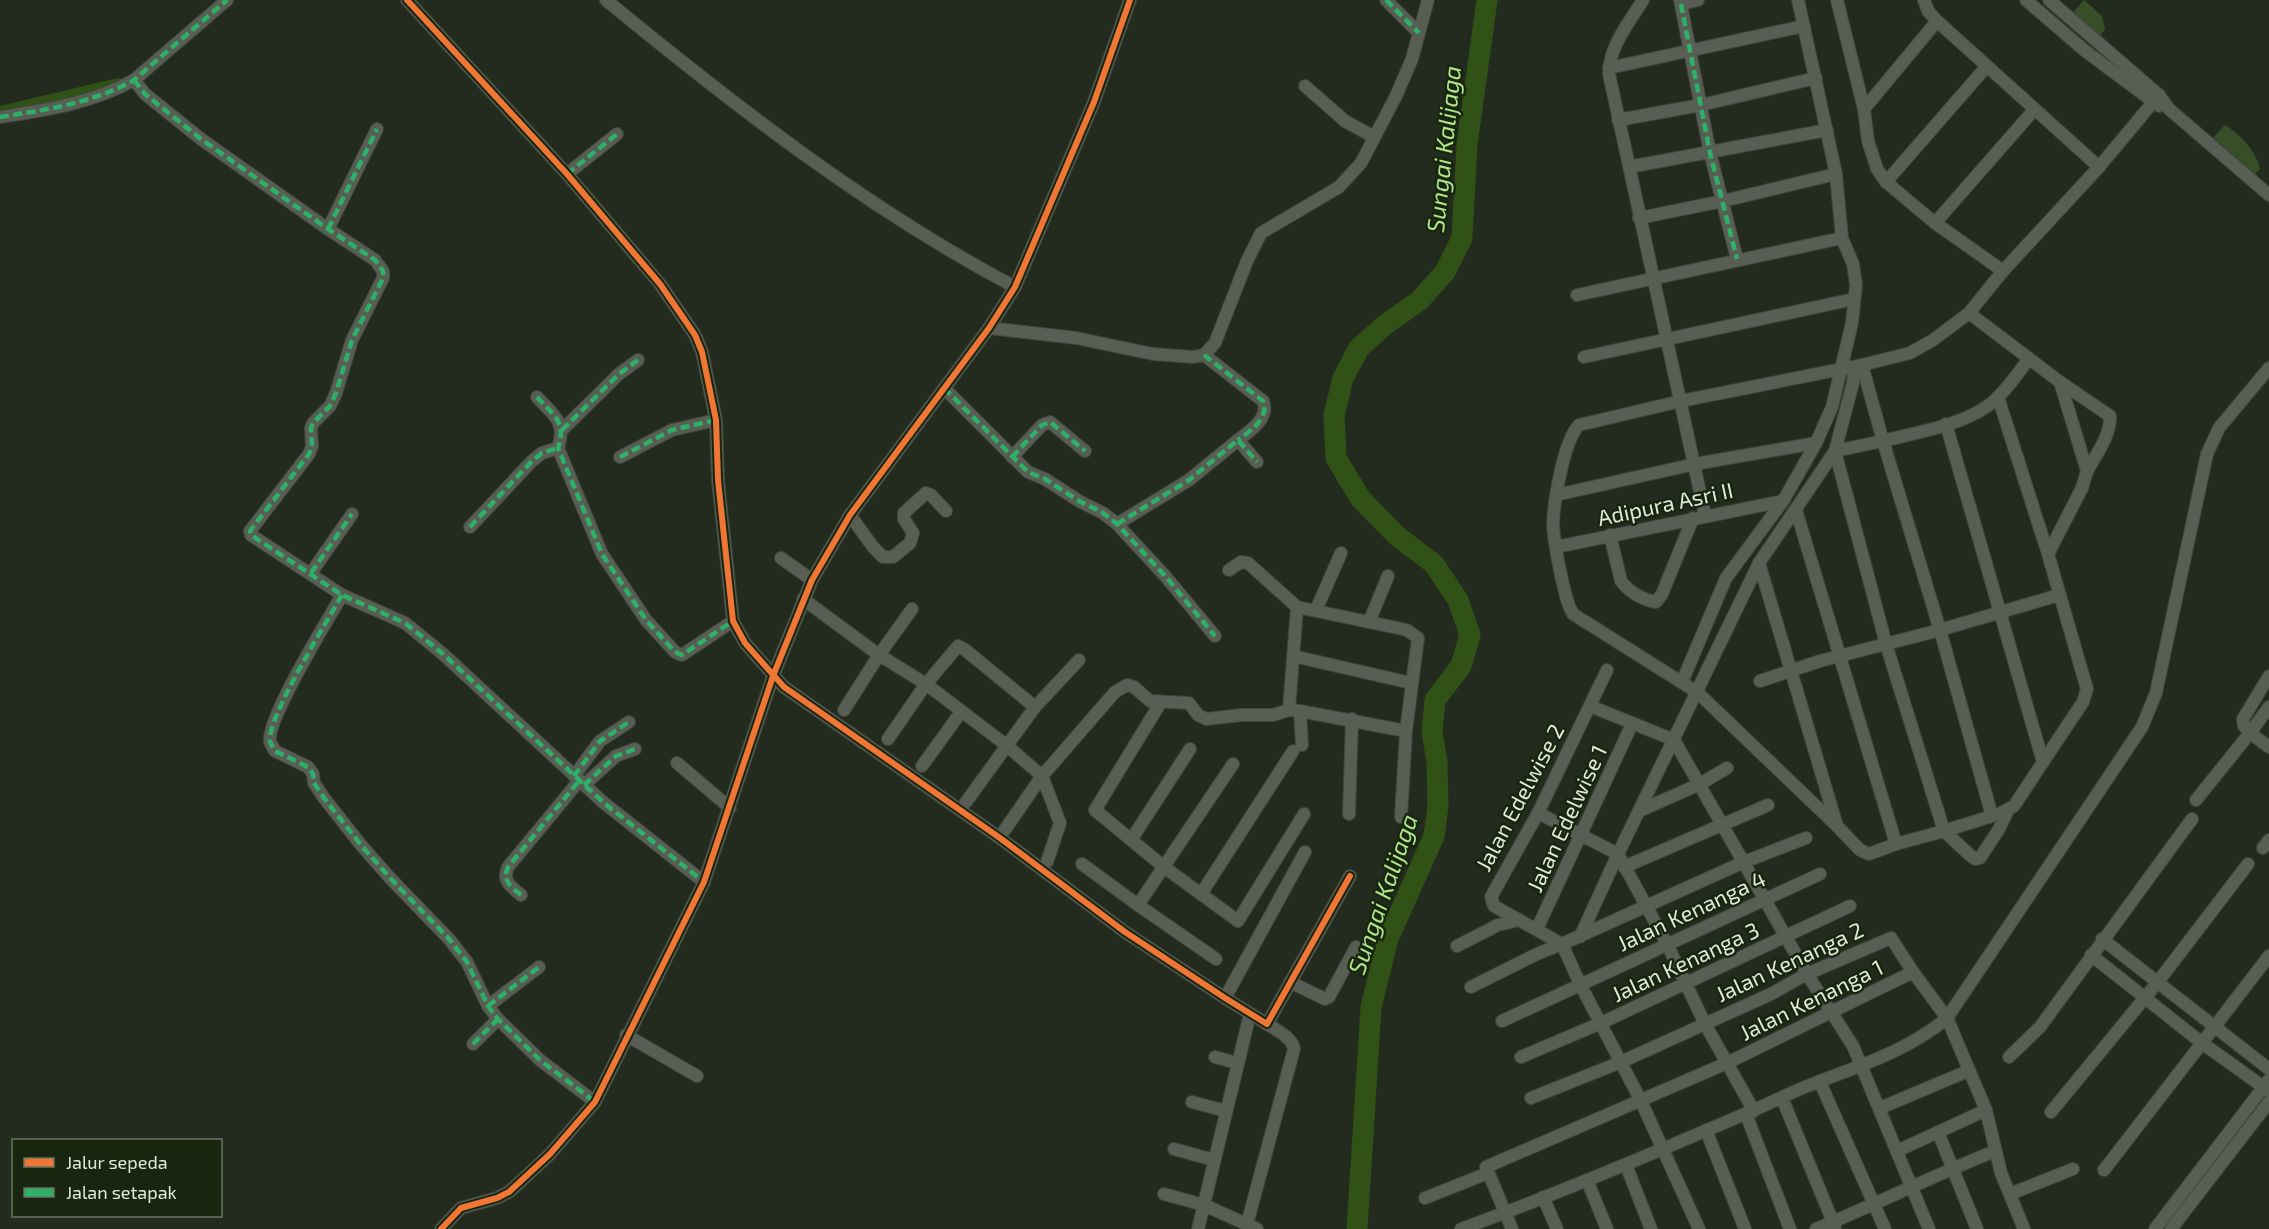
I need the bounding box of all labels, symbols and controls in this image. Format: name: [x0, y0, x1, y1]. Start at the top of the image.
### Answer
water label: Sungai Kalijaga: [1420, 64, 1466, 234]
street label: Adipura Asri II: [1595, 476, 1735, 530]
street label: Jalan Edelwise 2: [1469, 719, 1569, 875]
street label: Jalan Edelwise 1: [1521, 740, 1611, 896]
water label: Sungai Kalijaga: [1341, 810, 1423, 978]
street label: Jalan Kenanga 4: [1613, 864, 1769, 956]
street label: Jalan Kenanga 3: [1607, 916, 1763, 1006]
street label: Jalan Kenanga 2: [1711, 916, 1867, 1006]
street label: Jalan Kenanga 1: [1735, 953, 1887, 1045]
legend: [12, 1139, 222, 1217]
text: Jalur sepeda: [66, 1151, 168, 1173]
text: Jalan setapak: [66, 1181, 177, 1203]

